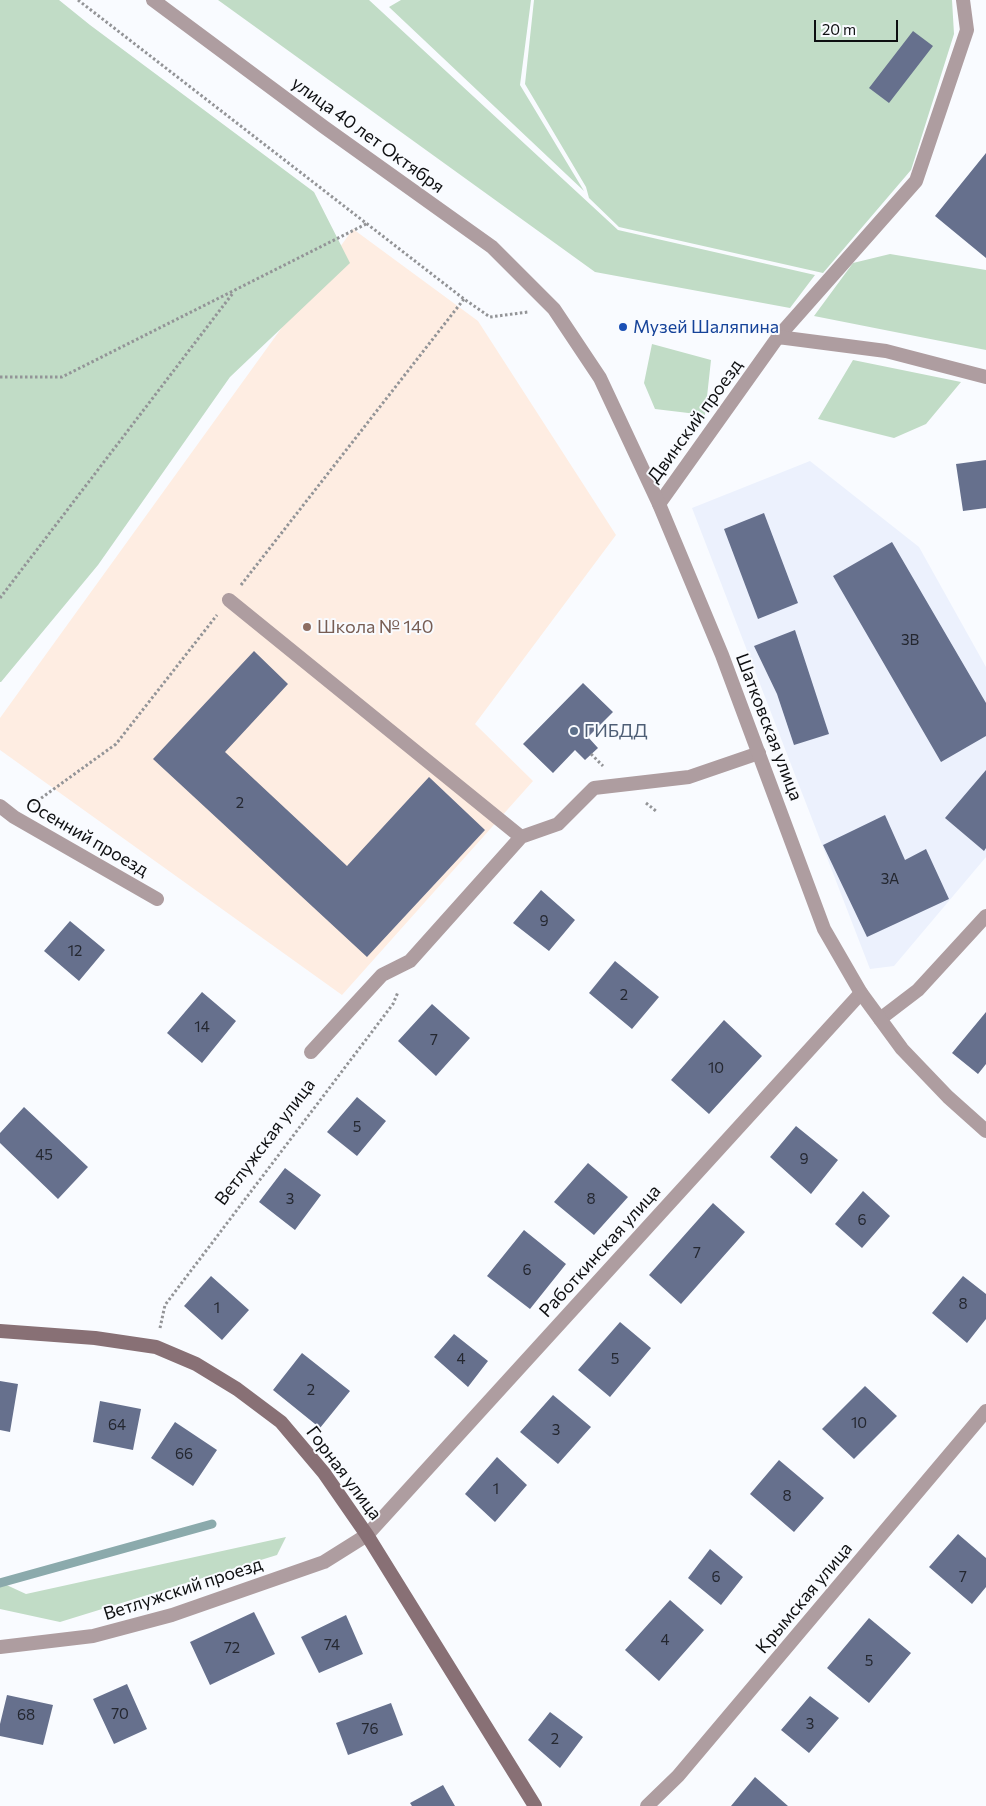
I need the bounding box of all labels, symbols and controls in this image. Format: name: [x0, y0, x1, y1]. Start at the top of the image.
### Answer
scale bar: [816, 10, 900, 42]
text: 20 m: [822, 20, 856, 38]
street label: улица 40 лет Октября: [287, 72, 449, 198]
place label: Музей Шаляпина: [633, 316, 779, 338]
marker: Музей Шаляпина: [617, 321, 629, 333]
street label: Двинский проезд: [643, 355, 747, 487]
place label: Школа № 140: [317, 616, 434, 638]
marker: Школа № 140: [301, 621, 313, 633]
house number: 3В: [901, 631, 919, 649]
street label: Шатковская улица: [731, 650, 807, 804]
place label: ГИБДД: [584, 720, 648, 742]
marker: ГИБДД: [568, 725, 580, 737]
street label: Осенний проезд: [22, 793, 152, 881]
house number: 2: [236, 794, 244, 812]
house number: 3А: [881, 870, 899, 888]
house number: 9: [539, 912, 549, 930]
house number: 12: [68, 942, 82, 960]
house number: 2: [620, 986, 628, 1004]
house number: 14: [194, 1018, 210, 1036]
house number: 7: [430, 1031, 438, 1049]
house number: 10: [708, 1059, 724, 1077]
street label: Ветлужская улица: [210, 1074, 320, 1210]
house number: 5: [353, 1118, 361, 1136]
house number: 45: [35, 1146, 53, 1164]
house number: 9: [799, 1150, 809, 1168]
street label: Работкинская улица: [535, 1180, 665, 1322]
house number: 3: [286, 1190, 294, 1208]
house number: 8: [586, 1190, 596, 1208]
house number: 6: [857, 1211, 867, 1229]
house number: 7: [693, 1244, 701, 1262]
house number: 6: [522, 1261, 532, 1279]
house number: 8: [958, 1295, 968, 1313]
house number: 1: [214, 1299, 220, 1317]
house number: 4: [457, 1350, 465, 1368]
house number: 5: [611, 1350, 619, 1368]
house number: 2: [307, 1381, 315, 1399]
house number: 10: [851, 1414, 867, 1432]
house number: 64: [108, 1416, 126, 1434]
house number: 3: [552, 1421, 560, 1439]
street label: Горная улица: [302, 1422, 386, 1524]
house number: 66: [175, 1445, 193, 1463]
house number: 1: [493, 1480, 499, 1498]
house number: 8: [782, 1487, 792, 1505]
street label: Крымская улица: [751, 1538, 857, 1658]
street label: Ветлужский проезд: [101, 1553, 265, 1625]
house number: 6: [711, 1568, 721, 1586]
house number: 7: [959, 1568, 967, 1586]
house number: 4: [661, 1631, 669, 1649]
house number: 74: [324, 1636, 340, 1654]
house number: 72: [224, 1639, 240, 1657]
house number: 5: [865, 1652, 873, 1670]
house number: 70: [111, 1705, 129, 1723]
house number: 68: [17, 1706, 35, 1724]
house number: 3: [806, 1715, 814, 1733]
house number: 76: [362, 1720, 378, 1738]
house number: 2: [551, 1730, 559, 1748]

